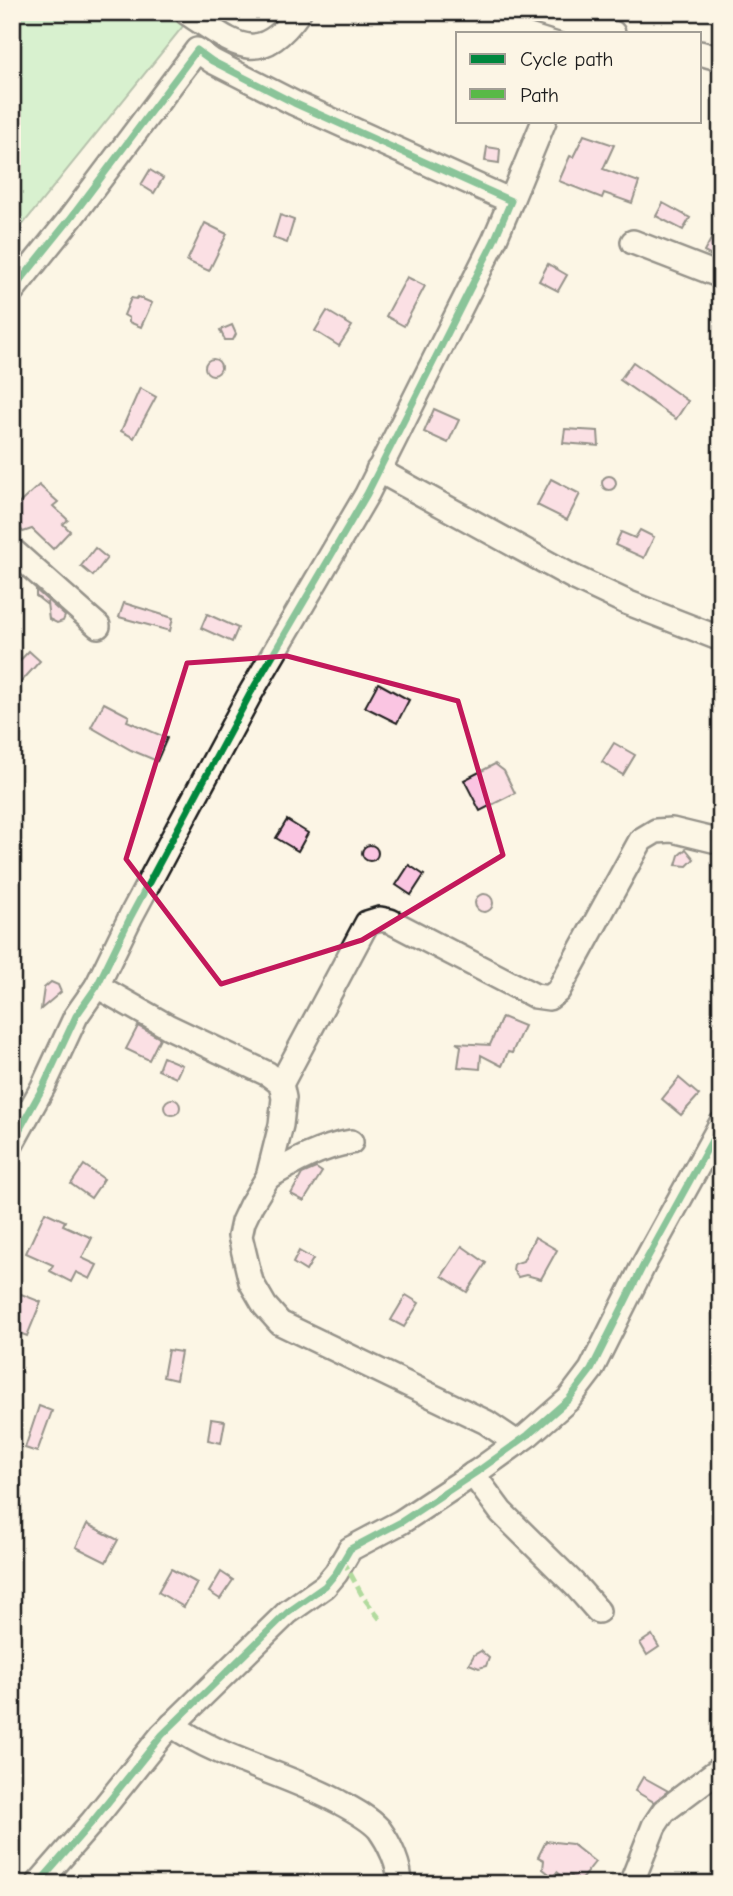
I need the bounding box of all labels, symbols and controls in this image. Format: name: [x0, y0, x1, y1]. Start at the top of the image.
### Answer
legend: [456, 32, 702, 122]
text: Cycle path: [520, 47, 613, 71]
text: Path: [520, 83, 559, 107]

